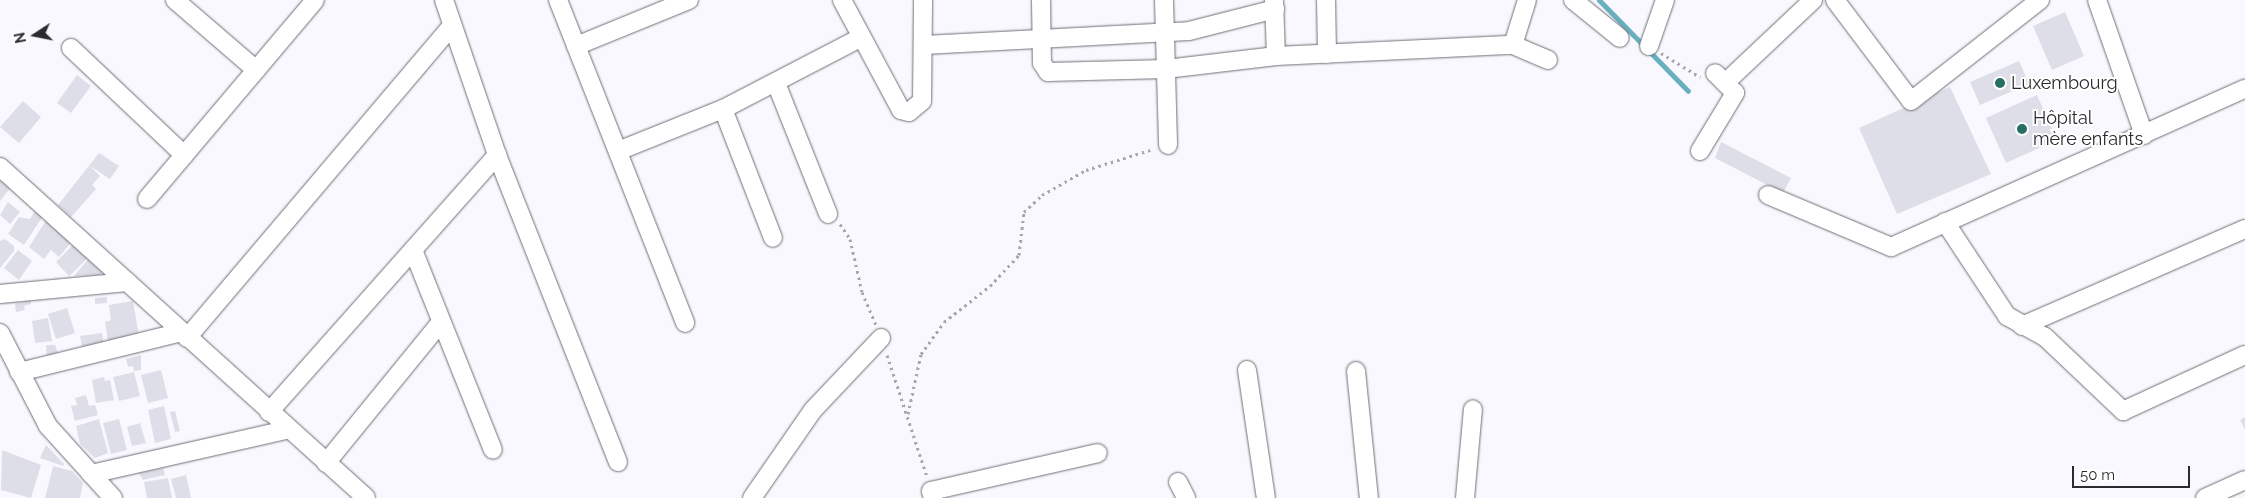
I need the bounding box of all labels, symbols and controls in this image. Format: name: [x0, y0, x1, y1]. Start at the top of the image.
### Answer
north arrow: [10, 10, 60, 60]
text: N: [11, 31, 29, 45]
place label: Luxembourg: [2011, 72, 2118, 94]
marker: Luxembourg: [1993, 76, 2007, 90]
place label: Hôpital mère enfants: [2033, 108, 2143, 150]
marker: Hôpital mère enfants: [2015, 122, 2029, 136]
scale bar: [2075, 456, 2192, 488]
text: 50 m: [2080, 466, 2115, 484]

